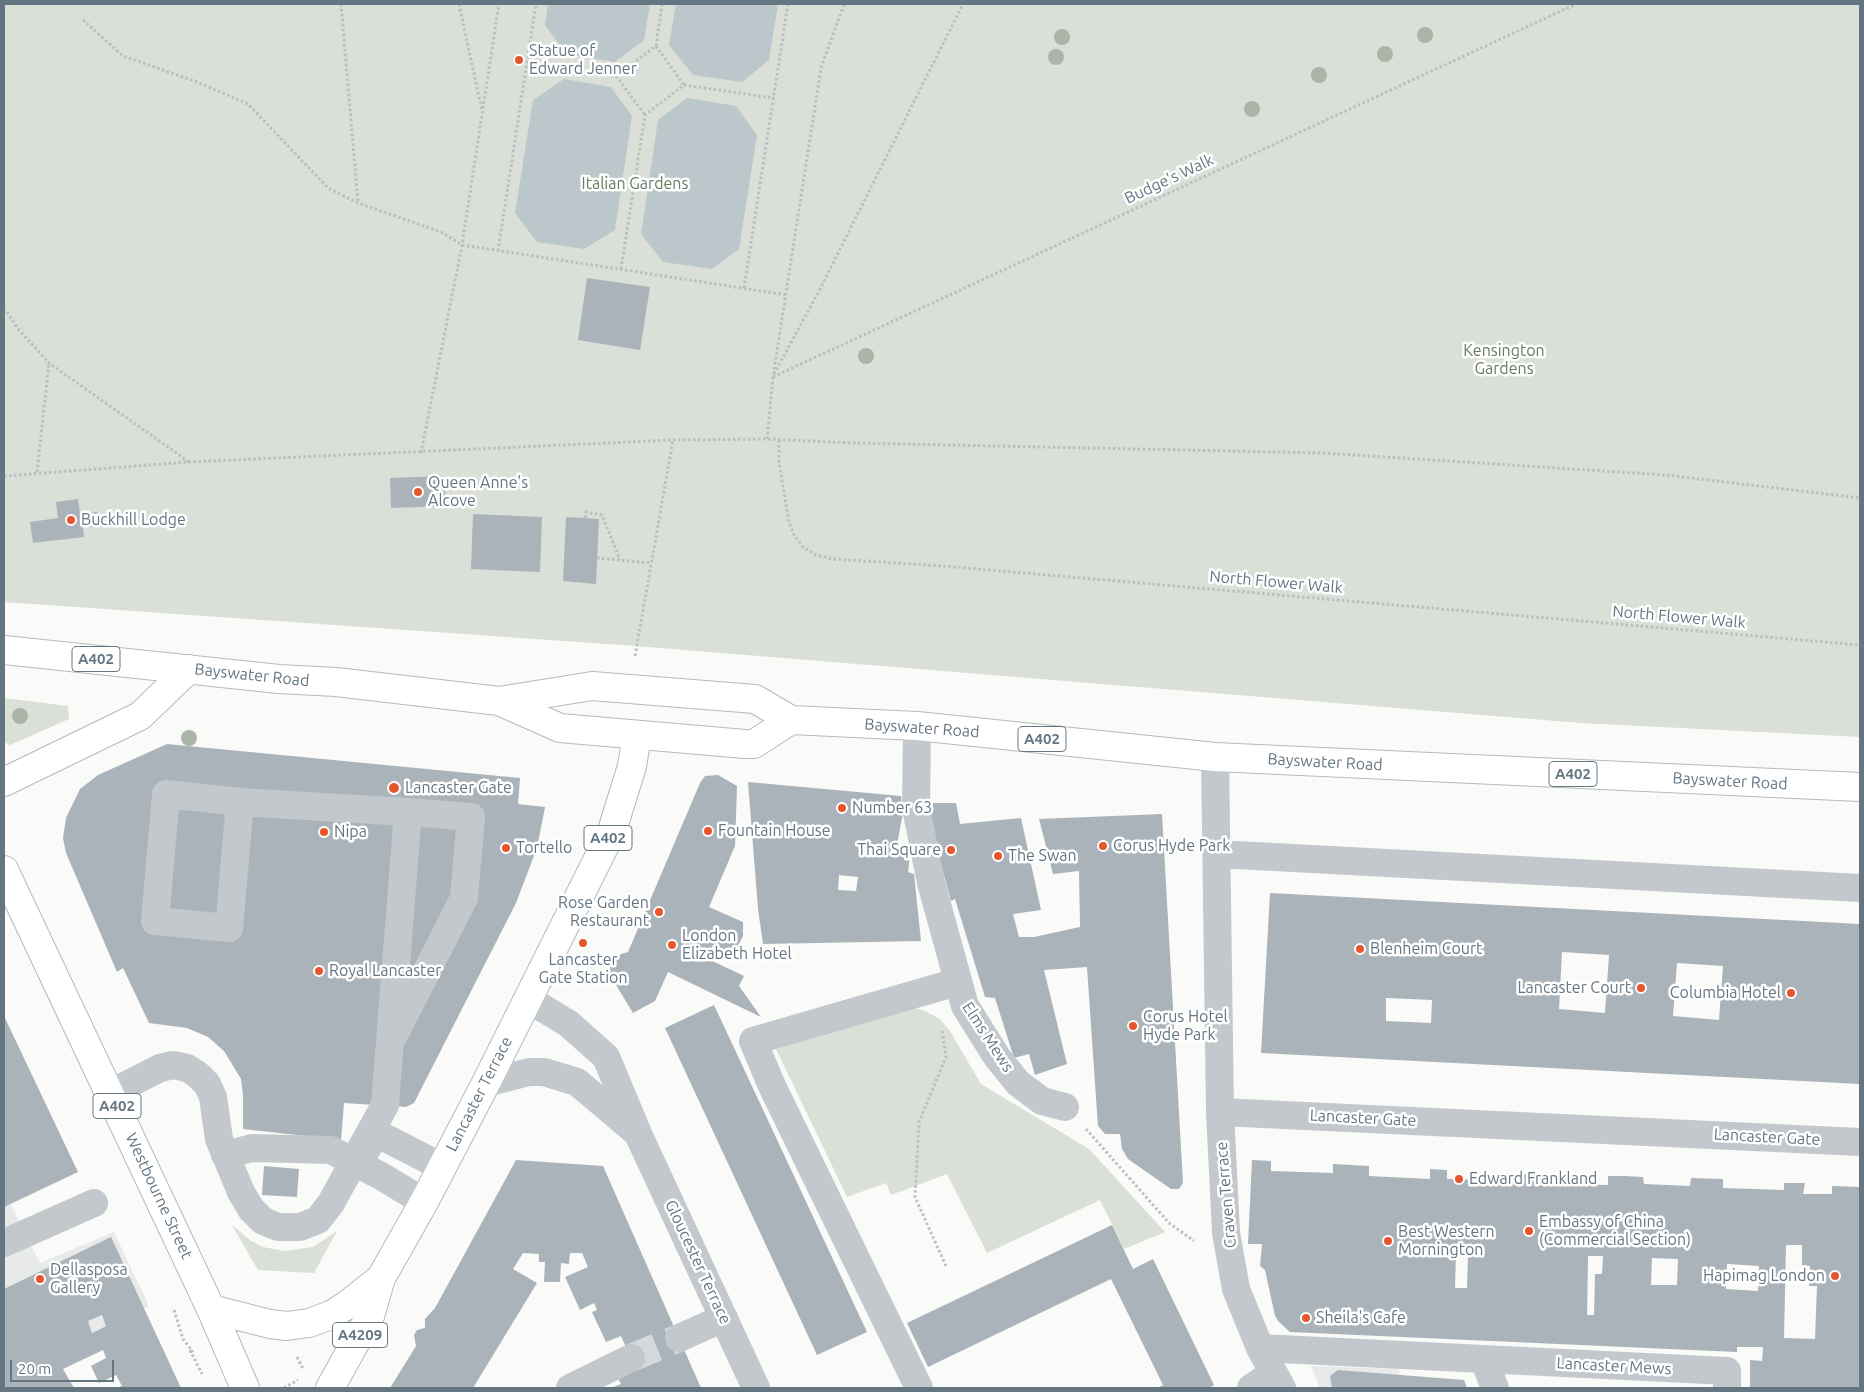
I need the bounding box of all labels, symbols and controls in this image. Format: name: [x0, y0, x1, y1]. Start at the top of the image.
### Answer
place label: Statue of Edward Jenner: [529, 41, 637, 79]
marker: Statue of Edward Jenner: [513, 54, 525, 66]
street label: Budge's Walk: [1121, 150, 1217, 208]
park label: Italian Gardens: [582, 174, 688, 194]
park label: Kensington Gardens: [1463, 341, 1545, 379]
place label: Queen Anne's Alcove: [428, 473, 528, 511]
marker: Queen Anne's Alcove: [412, 486, 424, 498]
place label: Buckhill Lodge: [81, 510, 186, 530]
marker: Buckhill Lodge: [65, 514, 77, 526]
street label: North Flower Walk: [1209, 567, 1343, 597]
street label: North Flower Walk: [1612, 602, 1746, 632]
road number: A402: [72, 646, 120, 672]
street label: Bayswater Road: [194, 659, 310, 691]
street label: Bayswater Road: [864, 714, 980, 742]
road number: A402: [1018, 726, 1066, 752]
street label: Bayswater Road: [1267, 749, 1383, 775]
road number: A402: [1549, 762, 1597, 786]
street label: Bayswater Road: [1672, 768, 1788, 794]
place label: Lancaster Gate: [405, 778, 512, 798]
marker: Lancaster Gate: [387, 781, 401, 795]
place label: Number 63: [852, 798, 932, 818]
marker: Number 63: [836, 802, 848, 814]
place label: Fountain House: [718, 821, 831, 841]
place label: Nipa: [334, 822, 367, 842]
marker: Fountain House: [702, 825, 714, 837]
marker: Nipa: [318, 826, 330, 838]
road number: A402: [584, 826, 632, 850]
place label: Corus Hyde Park: [1113, 836, 1230, 856]
place label: Tortello: [516, 838, 572, 858]
place label: Thai Square: [857, 840, 941, 860]
marker: Corus Hyde Park: [1097, 840, 1109, 852]
marker: Tortello: [500, 842, 512, 854]
marker: Thai Square: [945, 844, 957, 856]
place label: The Swan: [1008, 846, 1077, 866]
marker: The Swan: [992, 850, 1004, 862]
place label: Rose Garden Restaurant: [558, 893, 649, 931]
marker: Rose Garden Restaurant: [653, 906, 665, 918]
place label: London Elizabeth Hotel: [682, 926, 792, 964]
marker: Lancaster Gate Station: [577, 937, 589, 949]
marker: London Elizabeth Hotel: [666, 939, 678, 951]
place label: Blenheim Court: [1370, 939, 1482, 959]
marker: Blenheim Court: [1354, 943, 1366, 955]
place label: Lancaster Gate Station: [538, 950, 628, 988]
place label: Royal Lancaster: [329, 961, 441, 981]
marker: Royal Lancaster: [313, 965, 325, 977]
place label: Lancaster Court: [1517, 978, 1631, 998]
marker: Lancaster Court: [1635, 982, 1647, 994]
place label: Columbia Hotel: [1670, 983, 1781, 1003]
marker: Columbia Hotel: [1785, 987, 1797, 999]
street label: Elms Mews: [958, 998, 1018, 1076]
place label: Corus Hotel Hyde Park: [1143, 1007, 1228, 1045]
marker: Corus Hotel Hyde Park: [1127, 1020, 1139, 1032]
street label: Lancaster Terrace: [442, 1033, 516, 1155]
road number: A402: [93, 1094, 141, 1118]
street label: Lancaster Gate: [1309, 1106, 1417, 1130]
street label: Lancaster Gate: [1713, 1125, 1821, 1149]
street label: Westbourne Street: [121, 1130, 197, 1262]
street label: Craven Terrace: [1212, 1141, 1240, 1249]
place label: Edward Frankland: [1469, 1169, 1597, 1189]
marker: Edward Frankland: [1453, 1173, 1465, 1185]
street label: Gloucester Terrace: [661, 1197, 735, 1327]
place label: Embassy of China (Commercial Section): [1539, 1212, 1691, 1250]
place label: Best Western Mornington: [1398, 1222, 1495, 1260]
marker: Embassy of China (Commercial Section): [1523, 1225, 1535, 1237]
marker: Best Western Mornington: [1382, 1235, 1394, 1247]
place label: Dellasposa Gallery: [50, 1260, 128, 1298]
place label: Hapimag London: [1703, 1266, 1825, 1286]
marker: Hapimag London: [1829, 1270, 1841, 1282]
marker: Dellasposa Gallery: [34, 1273, 46, 1285]
place label: Sheila's Cafe: [1316, 1308, 1406, 1328]
marker: Sheila's Cafe: [1300, 1312, 1312, 1324]
road number: A4209: [332, 1322, 388, 1348]
scale bar: [12, 1350, 116, 1382]
street label: Lancaster Mews: [1556, 1353, 1672, 1379]
text: 20 m: [18, 1360, 51, 1377]

